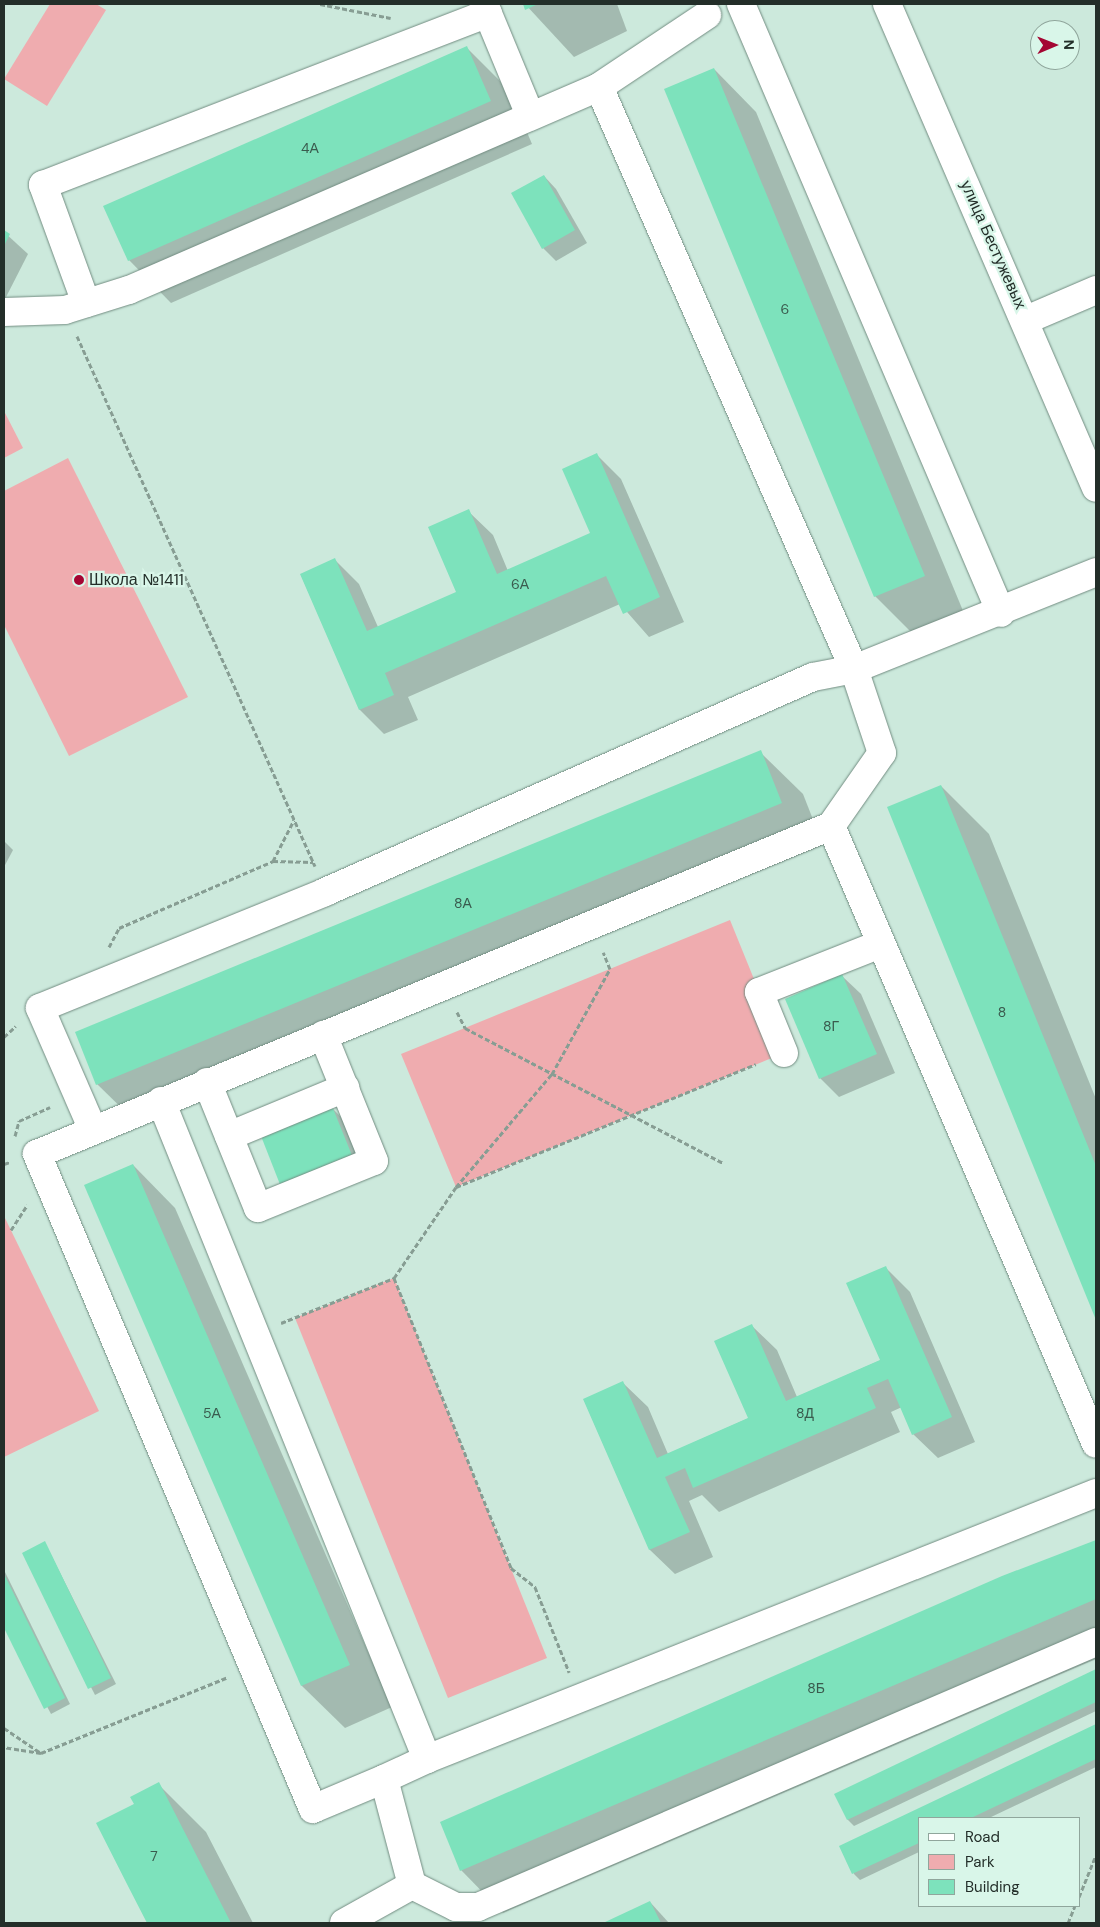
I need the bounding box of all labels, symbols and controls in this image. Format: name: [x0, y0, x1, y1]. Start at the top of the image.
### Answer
north arrow: [1030, 20, 1080, 70]
text: N: [1060, 39, 1078, 50]
house number: 4А: [301, 140, 319, 156]
street label: улица Бестужевых: [956, 178, 1030, 312]
house number: 6: [781, 301, 789, 317]
place label: Школа №1411: [89, 570, 184, 590]
marker: Школа №1411: [73, 574, 85, 586]
house number: 6А: [511, 576, 529, 592]
house number: 8А: [454, 895, 472, 911]
house number: 8: [998, 1004, 1006, 1020]
house number: 8Г: [823, 1018, 839, 1034]
house number: 5А: [203, 1405, 221, 1421]
house number: 8Д: [796, 1405, 814, 1421]
house number: 8Б: [807, 1680, 825, 1696]
legend: [918, 1817, 1080, 1907]
text: Road: [965, 1827, 1000, 1847]
house number: 7: [150, 1848, 158, 1864]
text: Park: [965, 1852, 995, 1872]
text: Building: [965, 1877, 1020, 1897]

